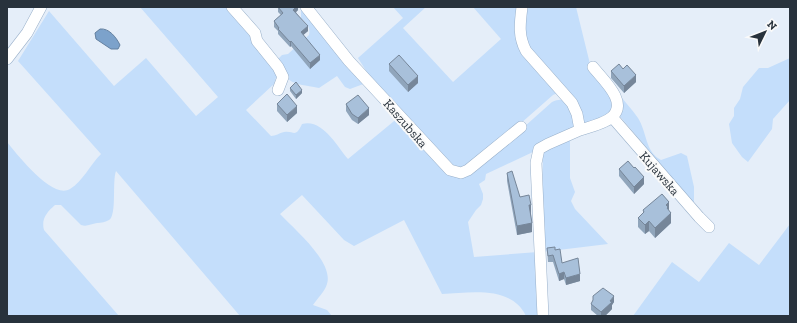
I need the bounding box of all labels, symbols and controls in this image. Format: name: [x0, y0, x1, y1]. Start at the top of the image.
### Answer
north arrow: [745, 12, 785, 52]
text: N: [764, 18, 780, 33]
street label: Kaszubska: [381, 96, 431, 151]
street label: Kujawska: [636, 148, 683, 200]

